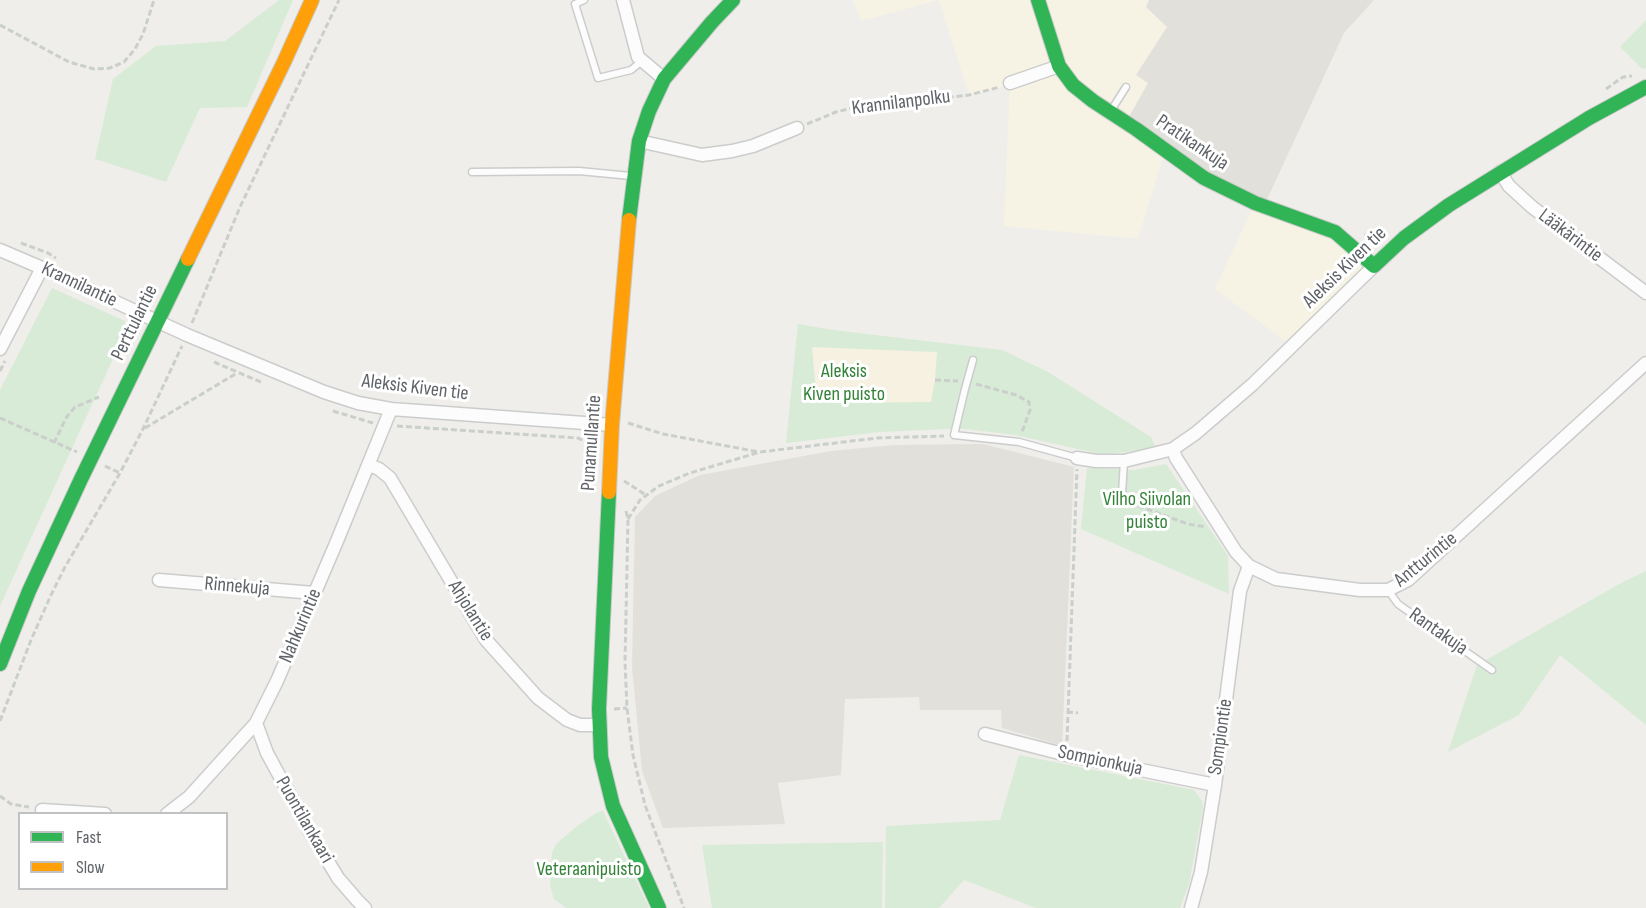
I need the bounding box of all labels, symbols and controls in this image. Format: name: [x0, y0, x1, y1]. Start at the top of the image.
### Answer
street label: Krannilanpolku: [850, 85, 952, 121]
street label: Pratikankuja: [1151, 110, 1233, 176]
street label: Lääkärintie: [1533, 204, 1607, 268]
street label: Aleksis Kiven tie: [1298, 222, 1392, 314]
street label: Krannilantie: [37, 257, 121, 313]
street label: Perttulantie: [106, 281, 164, 365]
park label: Aleksis Kiven puisto: [803, 360, 885, 407]
street label: Aleksis Kiven tie: [360, 370, 470, 406]
street label: Punamullantie: [577, 394, 607, 492]
park label: Vilho Siivolan puisto: [1103, 488, 1191, 535]
street label: Antturintie: [1390, 527, 1462, 593]
street label: Rinnekuja: [203, 572, 271, 602]
street label: Ahjolantie: [442, 576, 498, 646]
street label: Nahkurintie: [275, 585, 327, 667]
street label: Rantakuja: [1404, 603, 1472, 661]
street label: Sompiontie: [1204, 697, 1238, 777]
street label: Sompionkuja: [1056, 740, 1144, 782]
street label: Puontilankaari: [270, 772, 338, 868]
legend: [18, 812, 228, 890]
text: Fast: [76, 827, 101, 848]
text: Slow: [76, 857, 105, 878]
park label: Veteraanipuisto: [536, 858, 642, 882]

